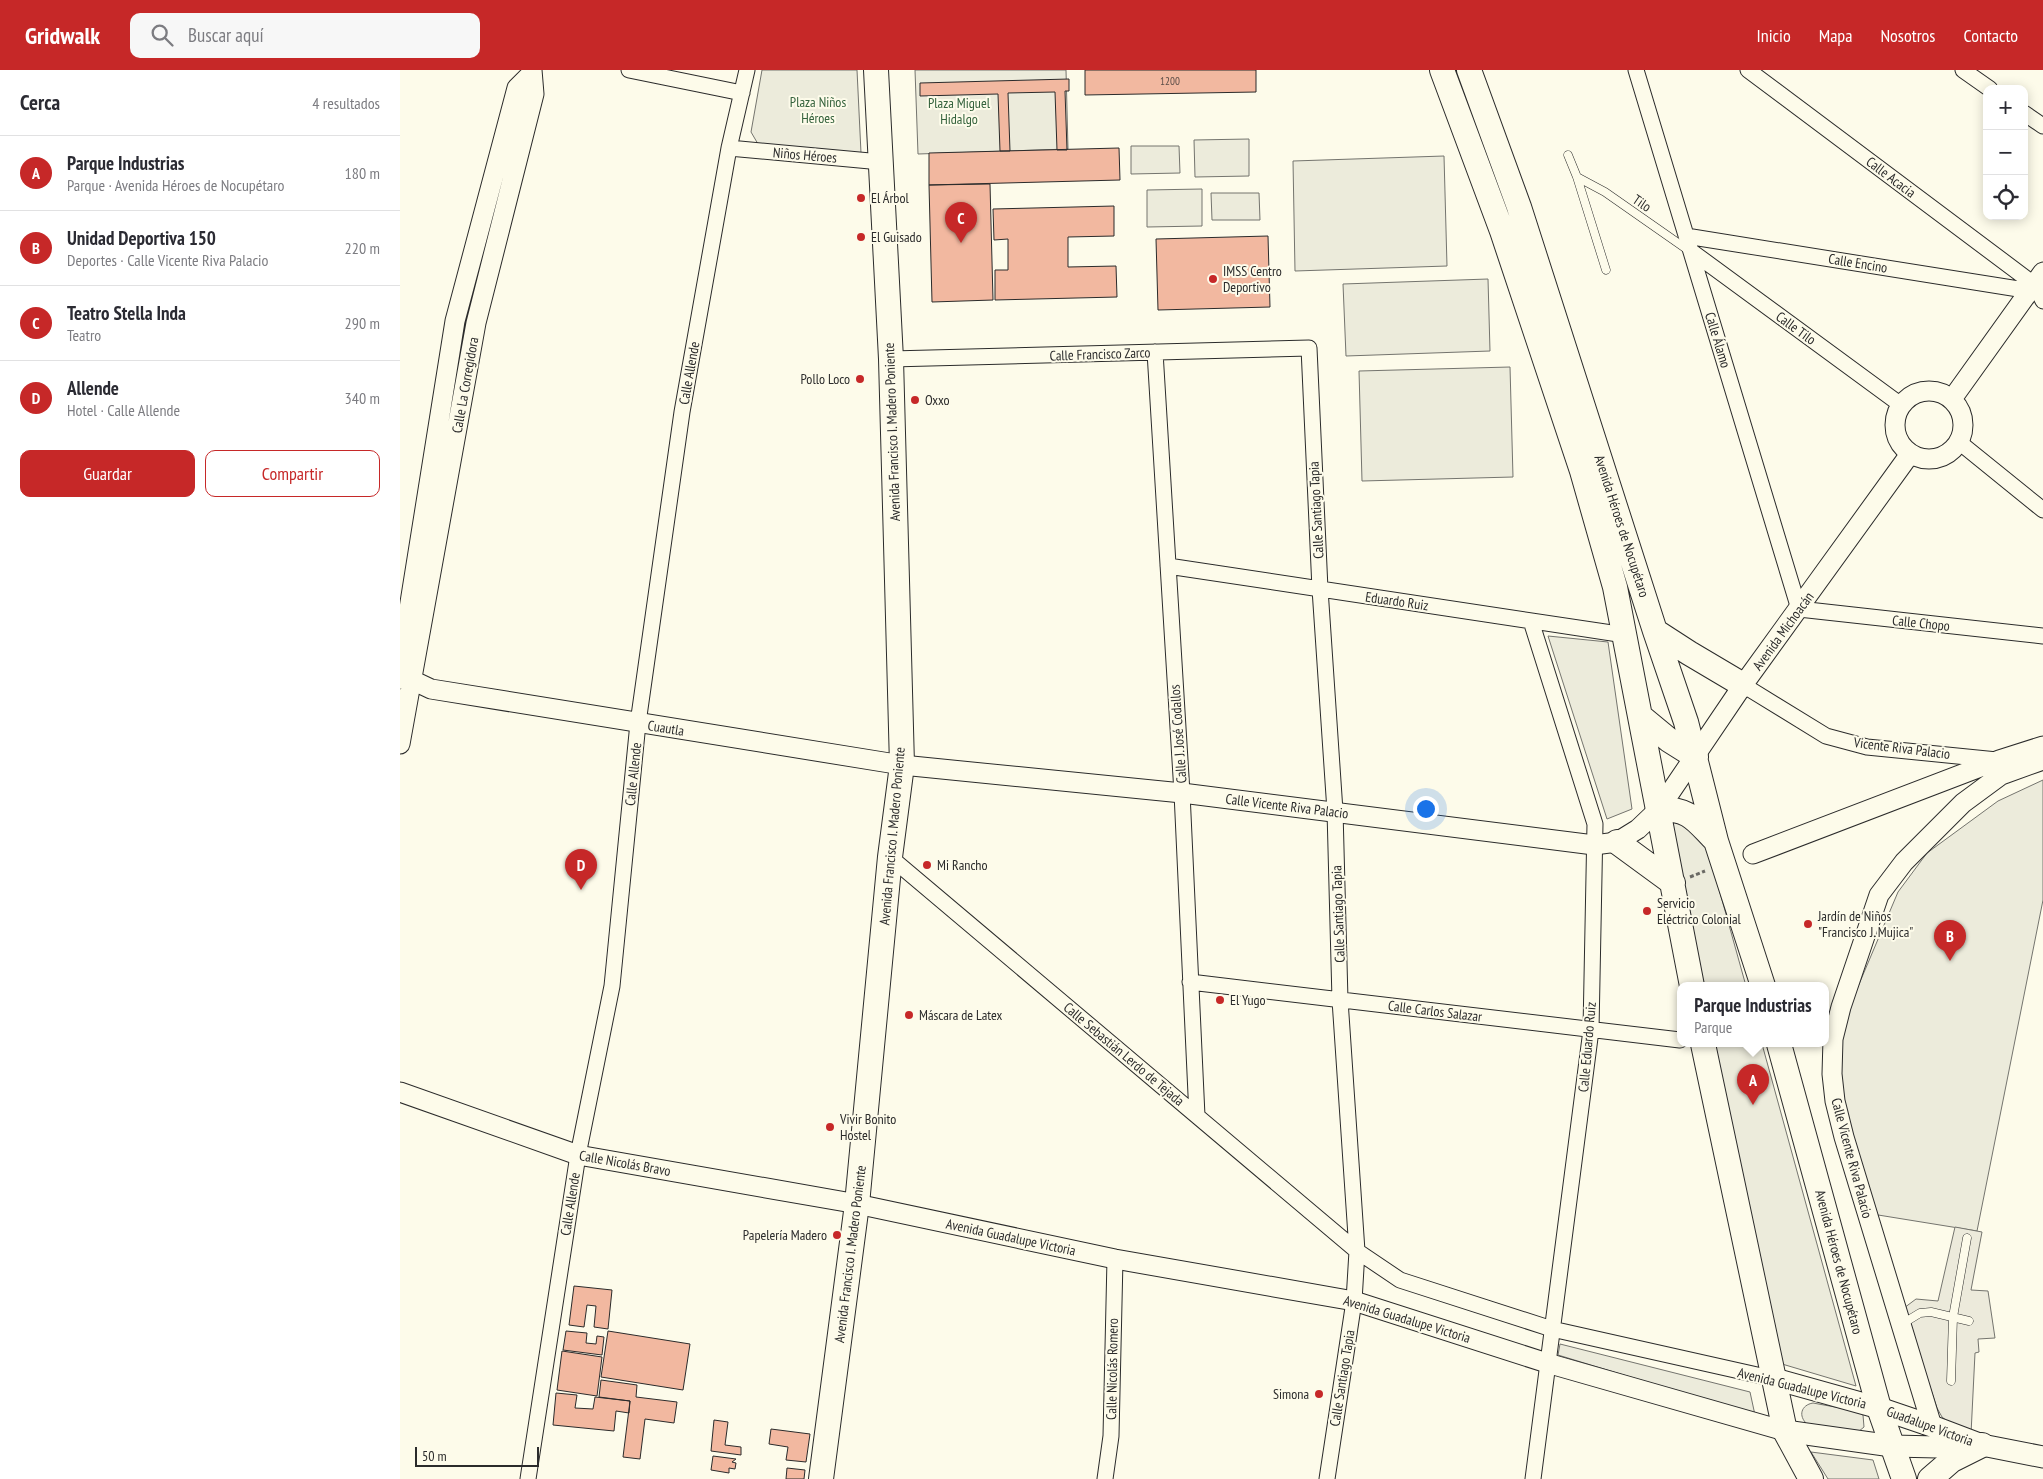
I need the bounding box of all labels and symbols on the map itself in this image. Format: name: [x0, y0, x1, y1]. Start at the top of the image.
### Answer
house number: 1200: [1160, 74, 1180, 88]
park label: Plaza Niños Héroes: [790, 93, 846, 127]
park label: Plaza Miguel Hidalgo: [928, 94, 991, 128]
street label: Niños Héroes: [772, 143, 838, 167]
street label: Calle Acacia: [1863, 153, 1919, 201]
place label: El Árbol: [871, 189, 909, 207]
street label: Tilo: [1629, 190, 1655, 216]
marker: El Árbol: [855, 192, 867, 204]
pin: C: [945, 202, 977, 243]
place label: El Guisado: [871, 228, 922, 246]
marker: El Guisado: [855, 231, 867, 243]
street label: Calle Encino: [1827, 249, 1889, 277]
place label: IMSS Centro Deportivo: [1223, 262, 1282, 296]
marker: IMSS Centro Deportivo: [1207, 273, 1219, 285]
street label: Calle Tilo: [1772, 307, 1820, 349]
street label: Calle Álamo: [1701, 310, 1735, 370]
street label: Calle La Corregidora: [448, 336, 482, 434]
street label: Calle Allende: [675, 340, 703, 406]
street label: Avenida Francisco I. Madero Poniente: [880, 342, 904, 522]
street label: Calle Francisco Zarco: [1049, 343, 1151, 365]
place label: Pollo Loco: [800, 370, 850, 388]
marker: Pollo Loco: [854, 373, 866, 385]
place label: Oxxo: [925, 391, 950, 409]
marker: Oxxo: [909, 394, 921, 406]
street label: Avenida Héroes de Nocupétaro: [1590, 453, 1654, 599]
street label: Calle Santiago Tapia: [1304, 461, 1328, 559]
street label: Eduardo Ruiz: [1364, 588, 1430, 614]
street label: Avenida Michoacán: [1748, 588, 1818, 674]
street label: Calle Chopo: [1891, 611, 1951, 635]
street label: Calle J. José Codallos: [1166, 684, 1190, 784]
street label: Cuautla: [646, 716, 686, 740]
street label: Vicente Riva Palacio: [1852, 733, 1951, 763]
street label: Calle Allende: [621, 741, 645, 807]
street label: Avenida Francisco I. Madero Poniente: [875, 746, 909, 926]
street label: Calle Vicente Riva Palacio: [1225, 790, 1349, 822]
your location: [1413, 796, 1439, 822]
pin: D: [565, 849, 597, 890]
place label: Mi Rancho: [937, 856, 988, 874]
marker: Mi Rancho: [921, 859, 933, 871]
street label: Calle Santiago Tapia: [1327, 865, 1349, 963]
place label: Servicio Eléctrico Colonial: [1657, 894, 1742, 928]
marker: Servicio Eléctrico Colonial: [1641, 905, 1653, 917]
place label: Jardín de Niños "Francisco J. Mujica": [1817, 907, 1913, 941]
marker: Jardín de Niños "Francisco J. Mujica": [1802, 918, 1814, 930]
pin: B: [1934, 920, 1966, 961]
place label: El Yugo: [1230, 991, 1266, 1009]
marker: El Yugo: [1214, 994, 1226, 1006]
street label: Calle Carlos Salazar: [1387, 996, 1483, 1026]
street label: Calle Sebastián Lerdo de Tejada: [1060, 998, 1188, 1110]
street label: Calle Eduardo Ruiz: [1574, 1001, 1600, 1093]
place label: Máscara de Latex: [919, 1006, 1003, 1024]
marker: Máscara de Latex: [903, 1009, 915, 1021]
pin: A: [1737, 1064, 1769, 1105]
street label: Calle Vicente Riva Palacio: [1827, 1096, 1877, 1220]
place label: Vivir Bonito Hostel: [839, 1110, 896, 1144]
marker: Vivir Bonito Hostel: [824, 1121, 836, 1133]
street label: Calle Nicolás Bravo: [578, 1146, 672, 1180]
street label: Avenida Francisco I. Madero Poniente: [830, 1164, 870, 1344]
street label: Calle Allende: [556, 1171, 584, 1237]
street label: Avenida Héroes de Nocupétaro: [1811, 1188, 1867, 1336]
street label: Avenida Guadalupe Victoria: [945, 1214, 1077, 1260]
place label: Papelería Madero: [743, 1226, 827, 1244]
marker: Papelería Madero: [831, 1229, 843, 1241]
street label: Avenida Guadalupe Victoria: [1341, 1291, 1473, 1347]
street label: Calle Nicolás Romero: [1102, 1318, 1122, 1420]
street label: Calle Santiago Tapia: [1325, 1328, 1359, 1428]
street label: Avenida Guadalupe Victoria: [1736, 1363, 1868, 1413]
place label: Simona: [1273, 1385, 1309, 1403]
marker: Simona: [1313, 1388, 1325, 1400]
street label: Guadalupe Victoria: [1884, 1402, 1976, 1450]
scale bar: [415, 1444, 539, 1467]

